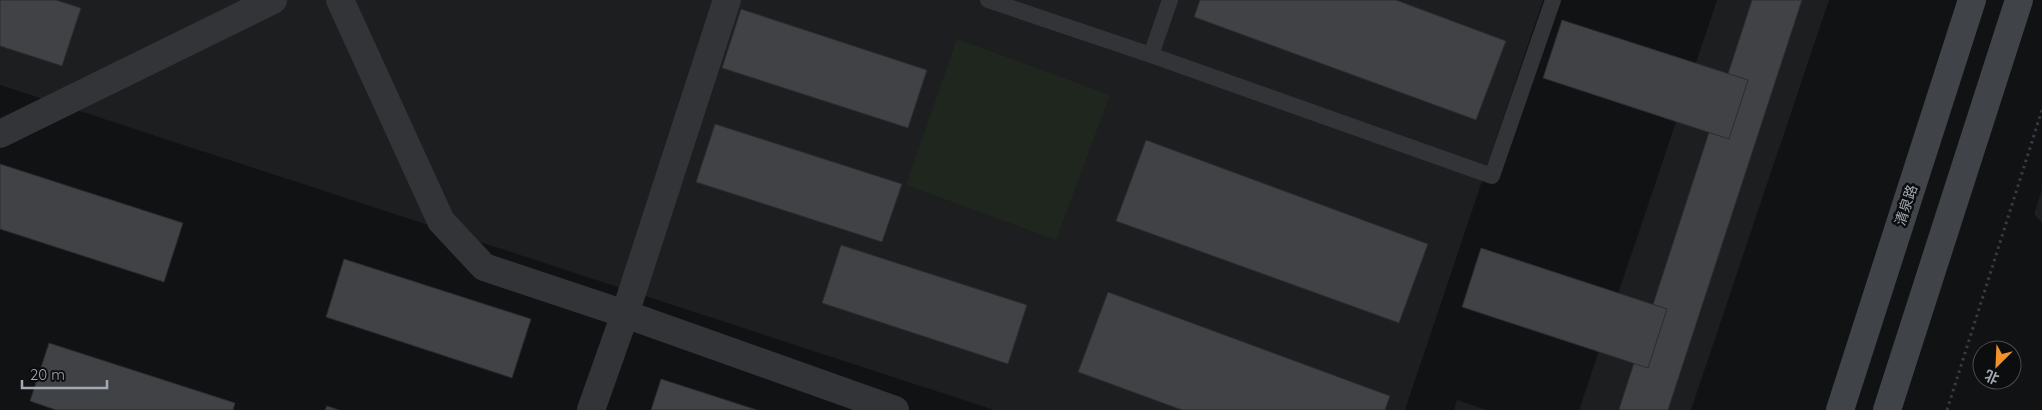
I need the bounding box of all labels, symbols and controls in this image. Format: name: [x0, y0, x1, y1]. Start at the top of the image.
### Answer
street label: 清泉路: [1891, 182, 1921, 228]
north arrow: [1972, 340, 2022, 390]
scale bar: [22, 358, 108, 390]
text: 20 m: [30, 365, 65, 384]
text: 北: [1982, 366, 2002, 388]

